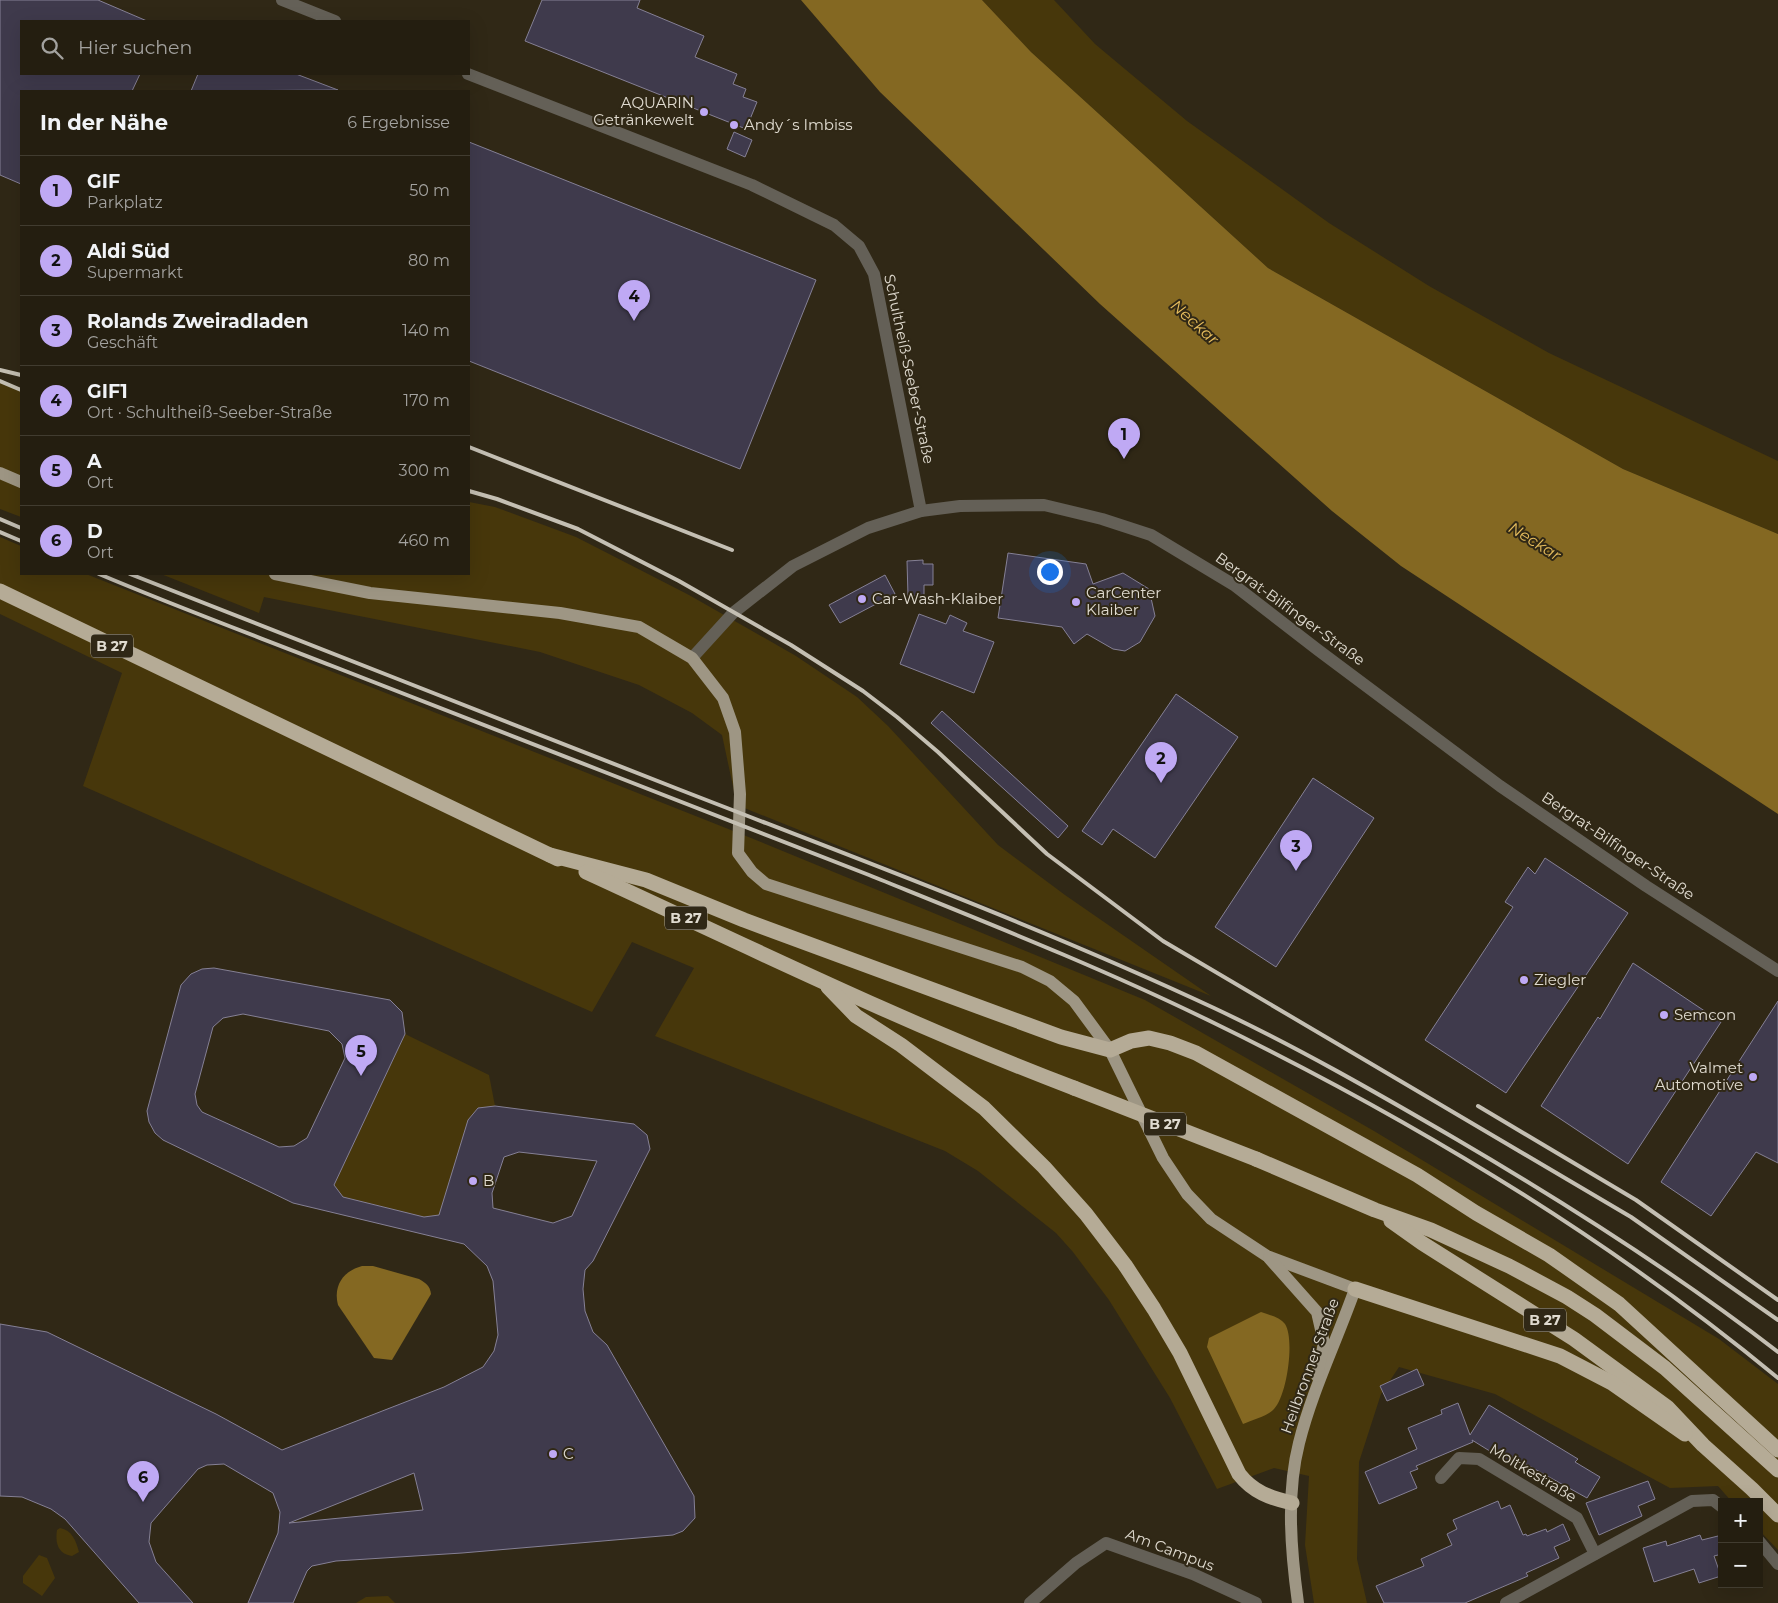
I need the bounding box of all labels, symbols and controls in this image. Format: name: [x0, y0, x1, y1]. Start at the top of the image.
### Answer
search box: [20, 20, 470, 75]
icon: search: [38, 34, 66, 62]
text: Hier suchen: [78, 36, 192, 59]
place label: AQUARIN Getränkewelt: [593, 93, 694, 129]
marker: AQUARIN Getränkewelt: [698, 106, 710, 118]
text: In der Nähe: [40, 110, 168, 135]
text: 6 Ergebnisse: [347, 113, 450, 132]
place label: Andy´s Imbiss: [744, 115, 853, 134]
marker: Andy´s Imbiss: [728, 119, 740, 131]
text: GIF: [87, 170, 120, 193]
text: 1: [53, 181, 59, 200]
text: 50 m: [409, 181, 450, 200]
text: Parkplatz: [87, 193, 163, 212]
text: Aldi Süd: [87, 240, 170, 263]
text: 2: [51, 251, 61, 270]
text: 80 m: [408, 251, 450, 270]
text: Supermarkt: [87, 263, 183, 282]
street label: Schultheiß-Seeber-Straße: [880, 272, 939, 465]
pin: 4: [618, 280, 650, 321]
water label: Neckar: [1167, 296, 1223, 349]
text: Rolands Zweiradladen: [87, 310, 309, 333]
text: 3: [51, 321, 61, 340]
text: 140 m: [402, 321, 450, 340]
text: Geschäft: [87, 333, 158, 352]
text: GIF1: [87, 380, 128, 403]
text: 4: [50, 391, 62, 410]
text: 170 m: [403, 391, 450, 410]
text: Ort · Schultheiß-Seeber-Straße: [87, 403, 332, 422]
pin: 1: [1108, 418, 1140, 459]
text: A: [87, 450, 102, 473]
text: 5: [51, 461, 61, 480]
text: 300 m: [399, 461, 450, 480]
text: Ort: [87, 473, 114, 492]
water label: Neckar: [1505, 518, 1565, 565]
text: D: [87, 520, 103, 543]
text: 6: [51, 531, 61, 550]
text: 460 m: [398, 531, 450, 550]
text: Ort: [87, 543, 114, 562]
street label: Bergrat-Bilfinger-Straße: [1212, 548, 1369, 669]
your location: [1037, 559, 1063, 585]
place label: CarCenter Klaiber: [1086, 583, 1161, 619]
place label: Car-Wash-Klaiber: [872, 589, 1003, 608]
marker: Car-Wash-Klaiber: [856, 593, 868, 605]
marker: CarCenter Klaiber: [1070, 596, 1082, 608]
road number: B 27: [91, 634, 133, 658]
pin: 2: [1145, 742, 1177, 783]
street label: Bergrat-Bilfinger-Straße: [1538, 787, 1698, 904]
pin: 3: [1280, 830, 1312, 871]
road number: B 27: [665, 906, 707, 930]
place label: Ziegler: [1534, 970, 1586, 989]
marker: Ziegler: [1518, 974, 1530, 986]
place label: Semcon: [1674, 1005, 1736, 1024]
marker: Semcon: [1658, 1009, 1670, 1021]
pin: 5: [345, 1035, 377, 1076]
place label: Valmet Automotive: [1655, 1058, 1743, 1094]
marker: Valmet Automotive: [1747, 1071, 1759, 1083]
road number: B 27: [1144, 1112, 1186, 1136]
place label: B: [483, 1171, 494, 1190]
marker: B: [467, 1175, 479, 1187]
street label: Heilbronner Straße: [1276, 1296, 1343, 1436]
road number: B 27: [1524, 1308, 1566, 1332]
street label: Moltkestraße: [1486, 1439, 1580, 1506]
place label: C: [563, 1444, 574, 1463]
marker: C: [547, 1448, 559, 1460]
pin: 6: [127, 1461, 159, 1502]
map controls: [1718, 1498, 1763, 1588]
button: +: [1718, 1498, 1763, 1543]
street label: Am Campus: [1123, 1524, 1217, 1575]
button: −: [1718, 1543, 1763, 1588]

